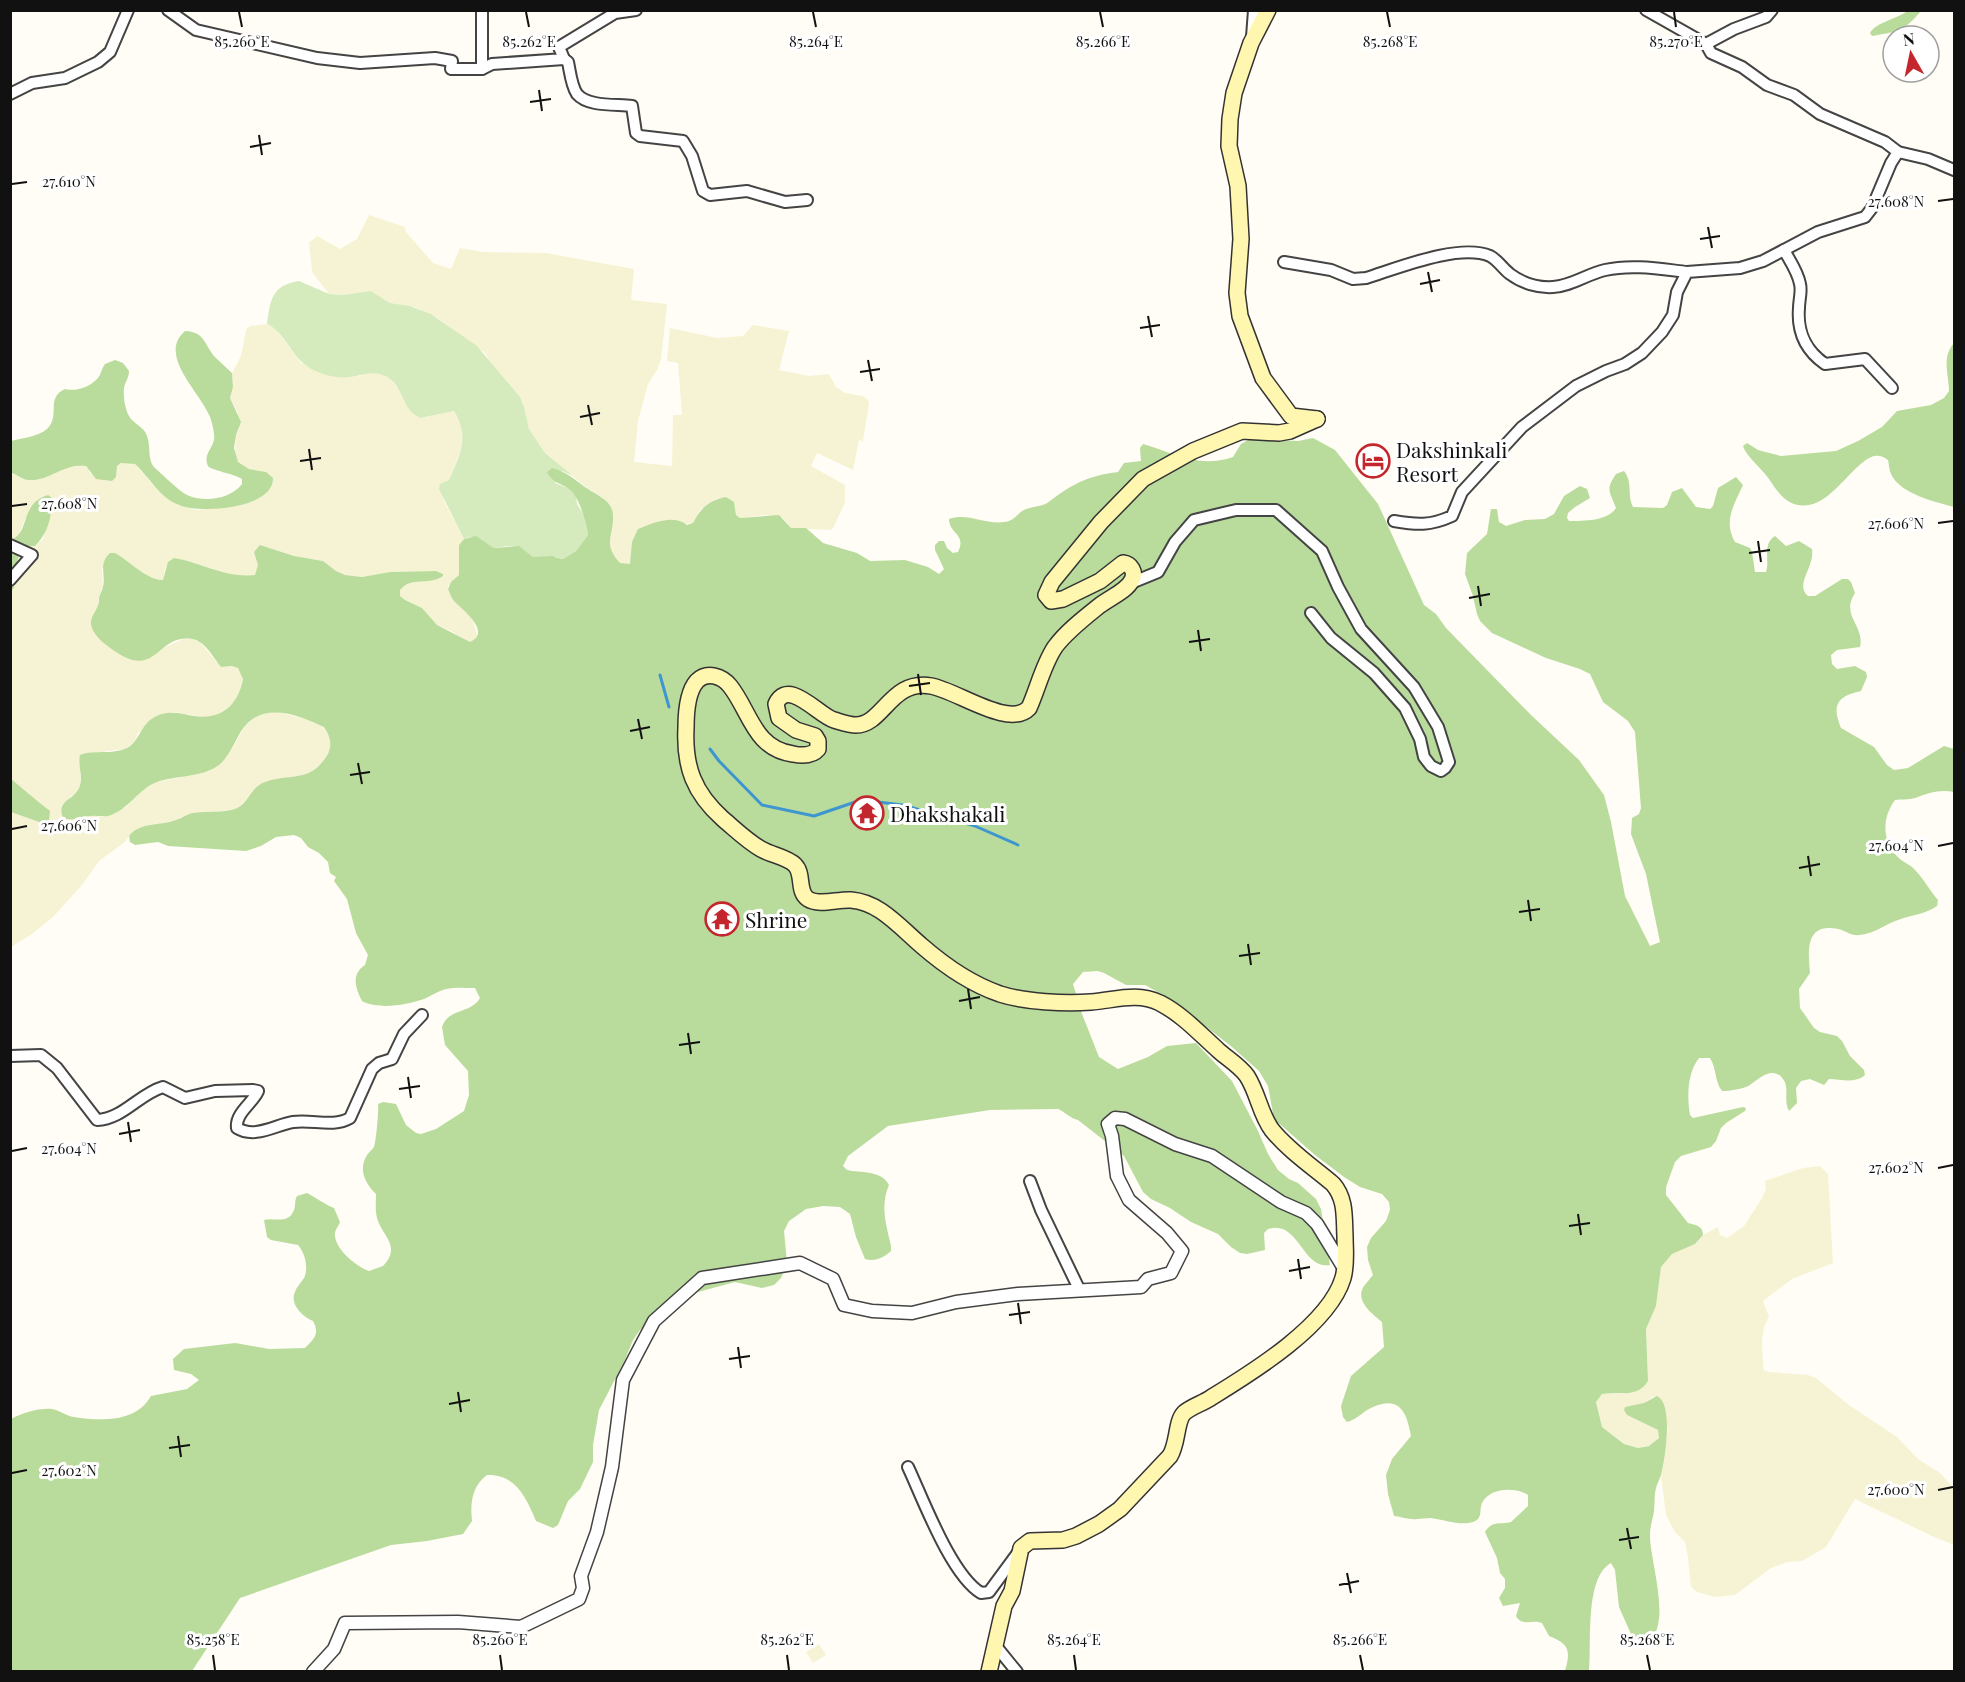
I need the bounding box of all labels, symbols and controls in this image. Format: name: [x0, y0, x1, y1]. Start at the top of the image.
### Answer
north arrow: [1881, 24, 1941, 84]
text: N: [1901, 27, 1916, 50]
text: 85.260°E: [214, 31, 270, 51]
text: 85.262°E: [502, 31, 556, 51]
text: 85.264°E: [789, 31, 843, 51]
text: 85.266°E: [1076, 31, 1130, 51]
text: 85.268°E: [1363, 31, 1417, 51]
text: 85.270°E: [1649, 31, 1703, 51]
text: 27.610°N: [42, 171, 96, 191]
text: 27.608°N: [1868, 191, 1925, 211]
place label: Dakshinkali Resort: [1396, 435, 1507, 487]
hotel icon: Dakshinkali Resort: [1355, 443, 1391, 479]
text: 27.608°N: [41, 493, 98, 513]
text: 27.606°N: [1868, 513, 1925, 533]
temple icon: Dhakshakali: [849, 795, 885, 831]
place label: Dhakshakali: [890, 799, 1005, 827]
text: 27.606°N: [41, 815, 98, 835]
text: 27.604°N: [1868, 835, 1924, 855]
temple icon: Shrine: [704, 901, 740, 937]
place label: Shrine: [745, 905, 807, 933]
text: 27.604°N: [41, 1138, 97, 1158]
text: 27.602°N: [1868, 1157, 1924, 1177]
text: 27.602°N: [41, 1460, 97, 1480]
text: 27.600°N: [1867, 1479, 1925, 1499]
text: 85.258°E: [186, 1629, 240, 1649]
text: 85.260°E: [472, 1629, 528, 1649]
text: 85.262°E: [760, 1629, 814, 1649]
text: 85.264°E: [1047, 1629, 1101, 1649]
text: 85.266°E: [1333, 1629, 1387, 1649]
text: 85.268°E: [1620, 1629, 1674, 1649]

